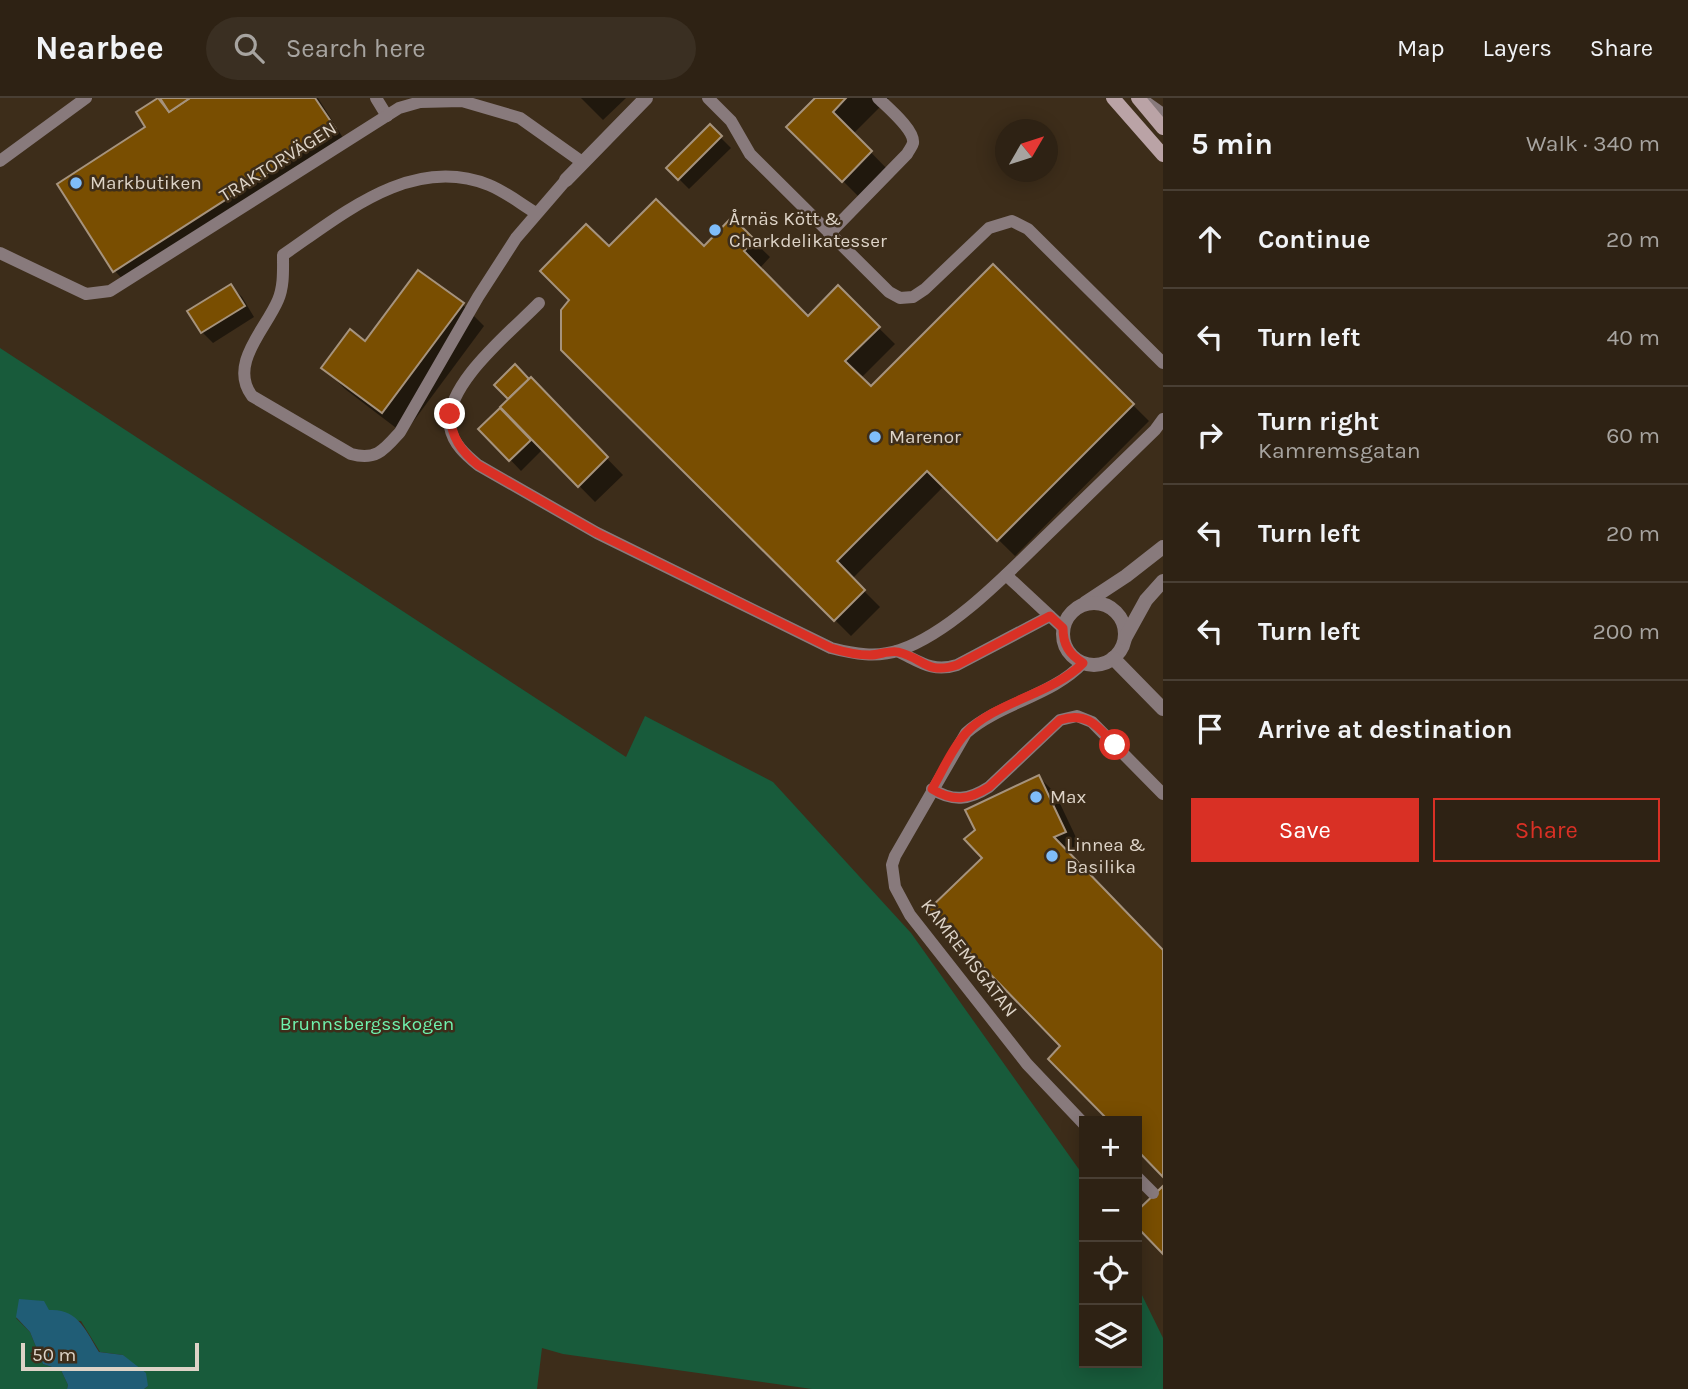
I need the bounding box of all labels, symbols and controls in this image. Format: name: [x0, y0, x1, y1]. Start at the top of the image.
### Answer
search box: [206, 17, 696, 80]
text: Nearbee: [35, 29, 164, 67]
icon: search: [230, 29, 268, 67]
text: Search here: [286, 33, 426, 64]
text: Map: [1397, 34, 1445, 62]
text: Layers: [1483, 34, 1552, 62]
text: Share: [1590, 34, 1653, 62]
street label: TRAKTORVÄGEN: [215, 117, 341, 207]
north arrow: [995, 119, 1058, 182]
text: 5 min: [1191, 126, 1273, 162]
text: Walk · 340 m: [1526, 130, 1660, 157]
place label: Markbutiken: [90, 172, 202, 194]
marker: Markbutiken: [68, 175, 84, 191]
place label: Årnäs Kött & Charkdelikatesser: [729, 208, 887, 252]
icon: ahead: [1191, 220, 1229, 258]
marker: Årnäs Kött & Charkdelikatesser: [707, 222, 723, 238]
text: Continue: [1258, 224, 1370, 255]
text: 20 m: [1606, 226, 1660, 253]
icon: left: [1191, 318, 1229, 356]
text: Turn left: [1258, 322, 1360, 353]
text: 40 m: [1607, 324, 1660, 351]
route end: [434, 398, 465, 429]
text: Turn right: [1258, 406, 1379, 437]
icon: right: [1191, 416, 1229, 454]
text: 60 m: [1606, 422, 1660, 449]
place label: Marenor: [889, 426, 961, 448]
marker: Marenor: [867, 429, 883, 445]
text: Kamremsgatan: [1258, 437, 1421, 464]
icon: left: [1191, 514, 1229, 552]
text: Turn left: [1258, 518, 1360, 549]
text: 20 m: [1606, 520, 1660, 547]
icon: left: [1191, 612, 1229, 650]
text: Turn left: [1258, 616, 1360, 647]
text: 200 m: [1592, 618, 1660, 645]
icon: arrive: [1191, 710, 1229, 748]
text: Arrive at destination: [1258, 714, 1512, 745]
route start: [1099, 729, 1130, 760]
place label: Max: [1050, 786, 1087, 808]
marker: Max: [1028, 789, 1044, 805]
button: Save: [1191, 798, 1419, 862]
button: Share: [1433, 798, 1660, 862]
place label: Linnea & Basilika: [1066, 834, 1146, 878]
marker: Linnea & Basilika: [1044, 848, 1060, 864]
street label: KAMREMSGATAN: [916, 895, 1022, 1021]
park label: Brunnsbergsskogen: [280, 1013, 454, 1035]
map controls: [1079, 1116, 1142, 1368]
button: +: [1079, 1116, 1142, 1179]
button: −: [1079, 1179, 1142, 1242]
button: locate: [1079, 1242, 1142, 1305]
button: layers: [1079, 1305, 1142, 1368]
scale bar: [21, 1340, 200, 1372]
text: 50 m: [32, 1344, 76, 1366]

